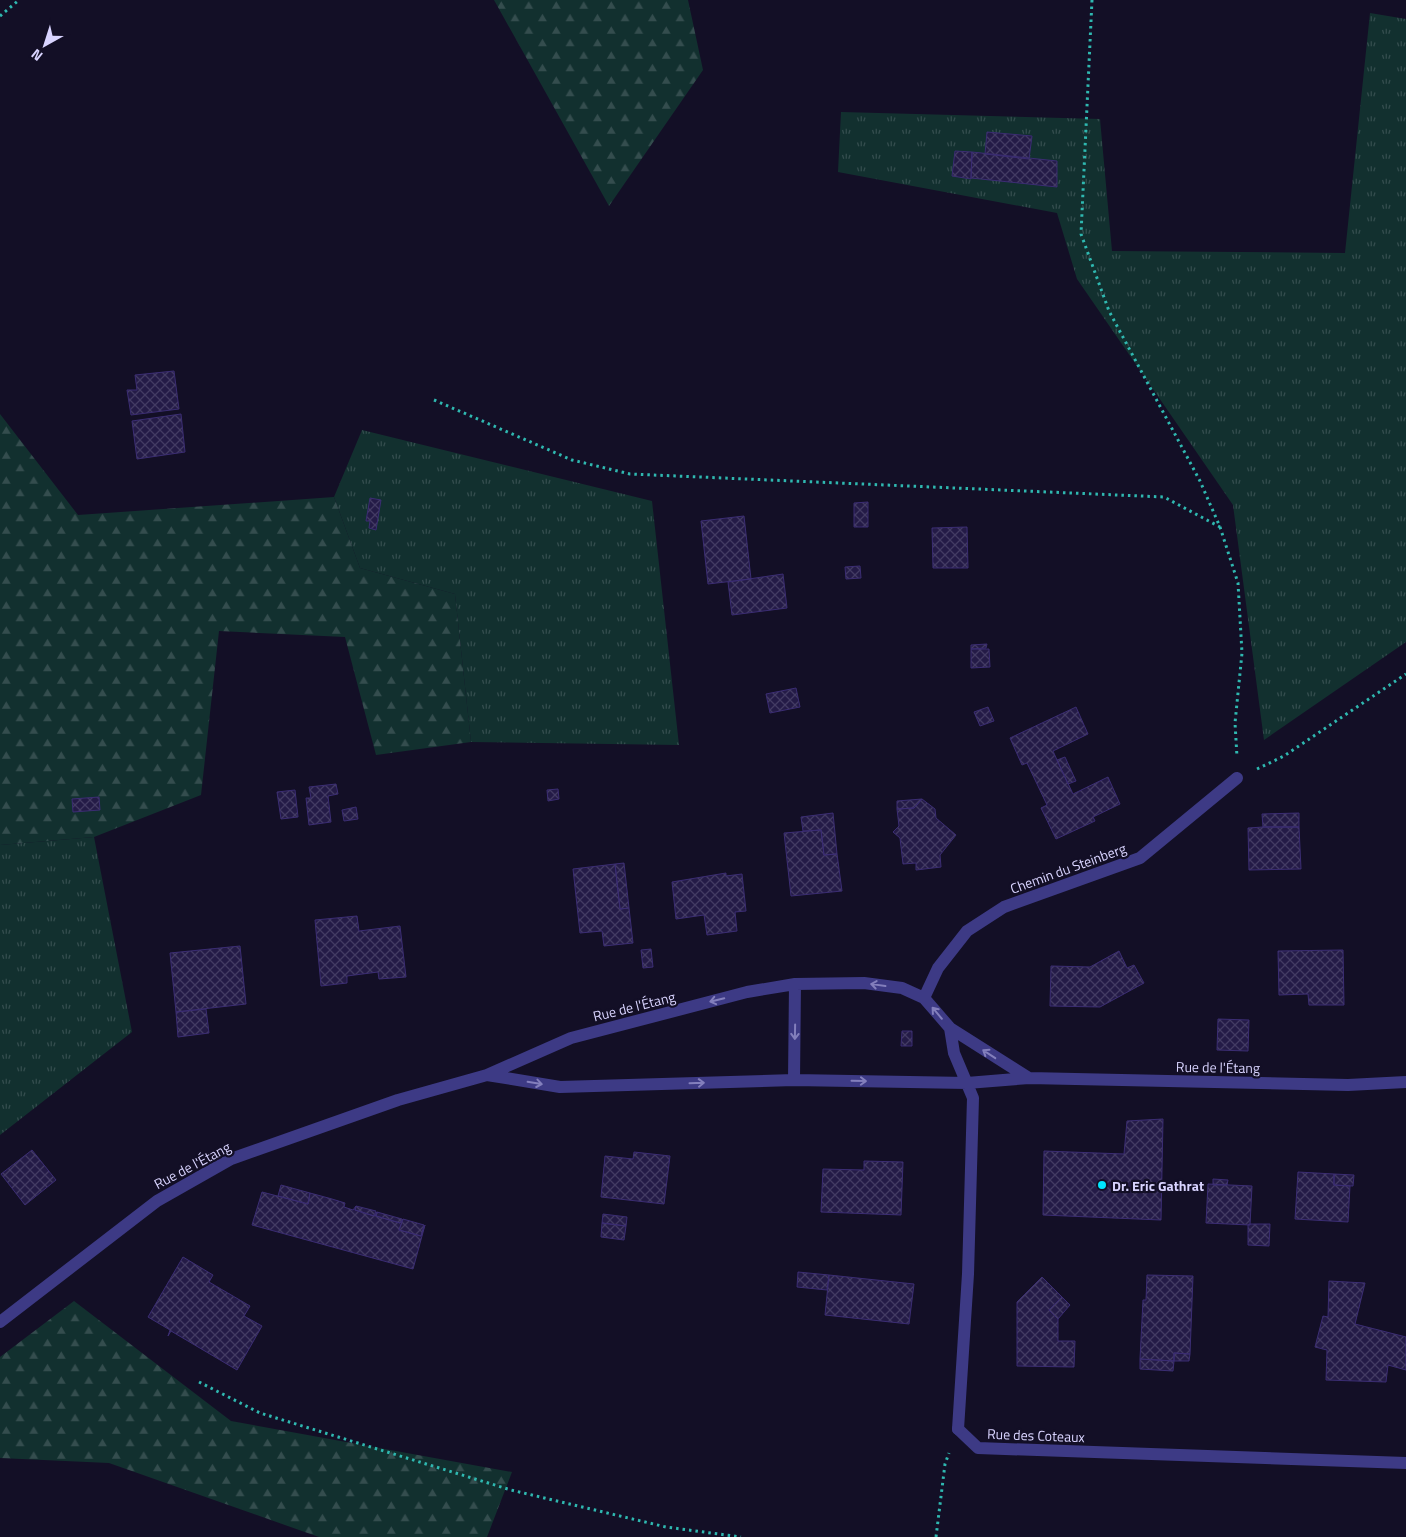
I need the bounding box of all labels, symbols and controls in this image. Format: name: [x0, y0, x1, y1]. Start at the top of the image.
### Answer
north arrow: [20, 20, 70, 70]
text: N: [26, 44, 47, 67]
street label: Chemin du Steinberg: [1007, 837, 1129, 899]
one-way arrow: [870, 979, 886, 989]
street label: Rue de l'Étang: [591, 986, 677, 1026]
one-way arrow: [710, 996, 726, 1005]
one-way arrow: [931, 1007, 943, 1020]
one-way arrow: [790, 1024, 800, 1040]
one-way arrow: [982, 1049, 996, 1059]
street label: Rue de l'Étang: [1176, 1056, 1260, 1078]
one-way arrow: [851, 1076, 867, 1086]
one-way arrow: [526, 1078, 542, 1088]
one-way arrow: [688, 1078, 705, 1088]
street label: Rue de l'Étang: [150, 1136, 234, 1194]
place label: Dr. Eric Gathrat: [1112, 1175, 1204, 1196]
marker: Dr. Eric Gathrat: [1096, 1179, 1108, 1191]
street label: Rue des Coteaux: [987, 1423, 1086, 1447]

